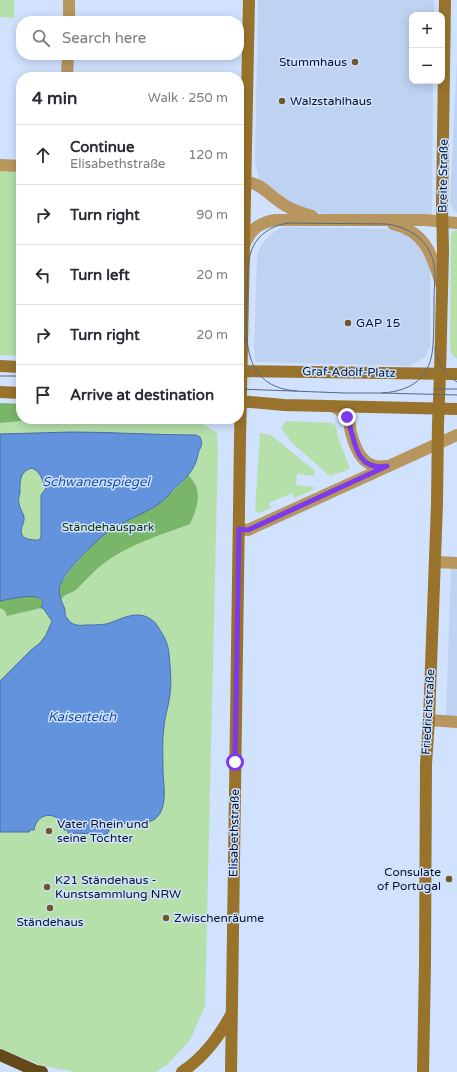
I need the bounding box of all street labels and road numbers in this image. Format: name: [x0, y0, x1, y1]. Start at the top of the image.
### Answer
street label: Breite Straße: [435, 139, 451, 213]
street label: Graf-Adolf-Platz: [302, 364, 396, 380]
street label: Friedrichstraße: [419, 669, 437, 755]
street label: Elisabethstraße: [226, 789, 242, 877]

